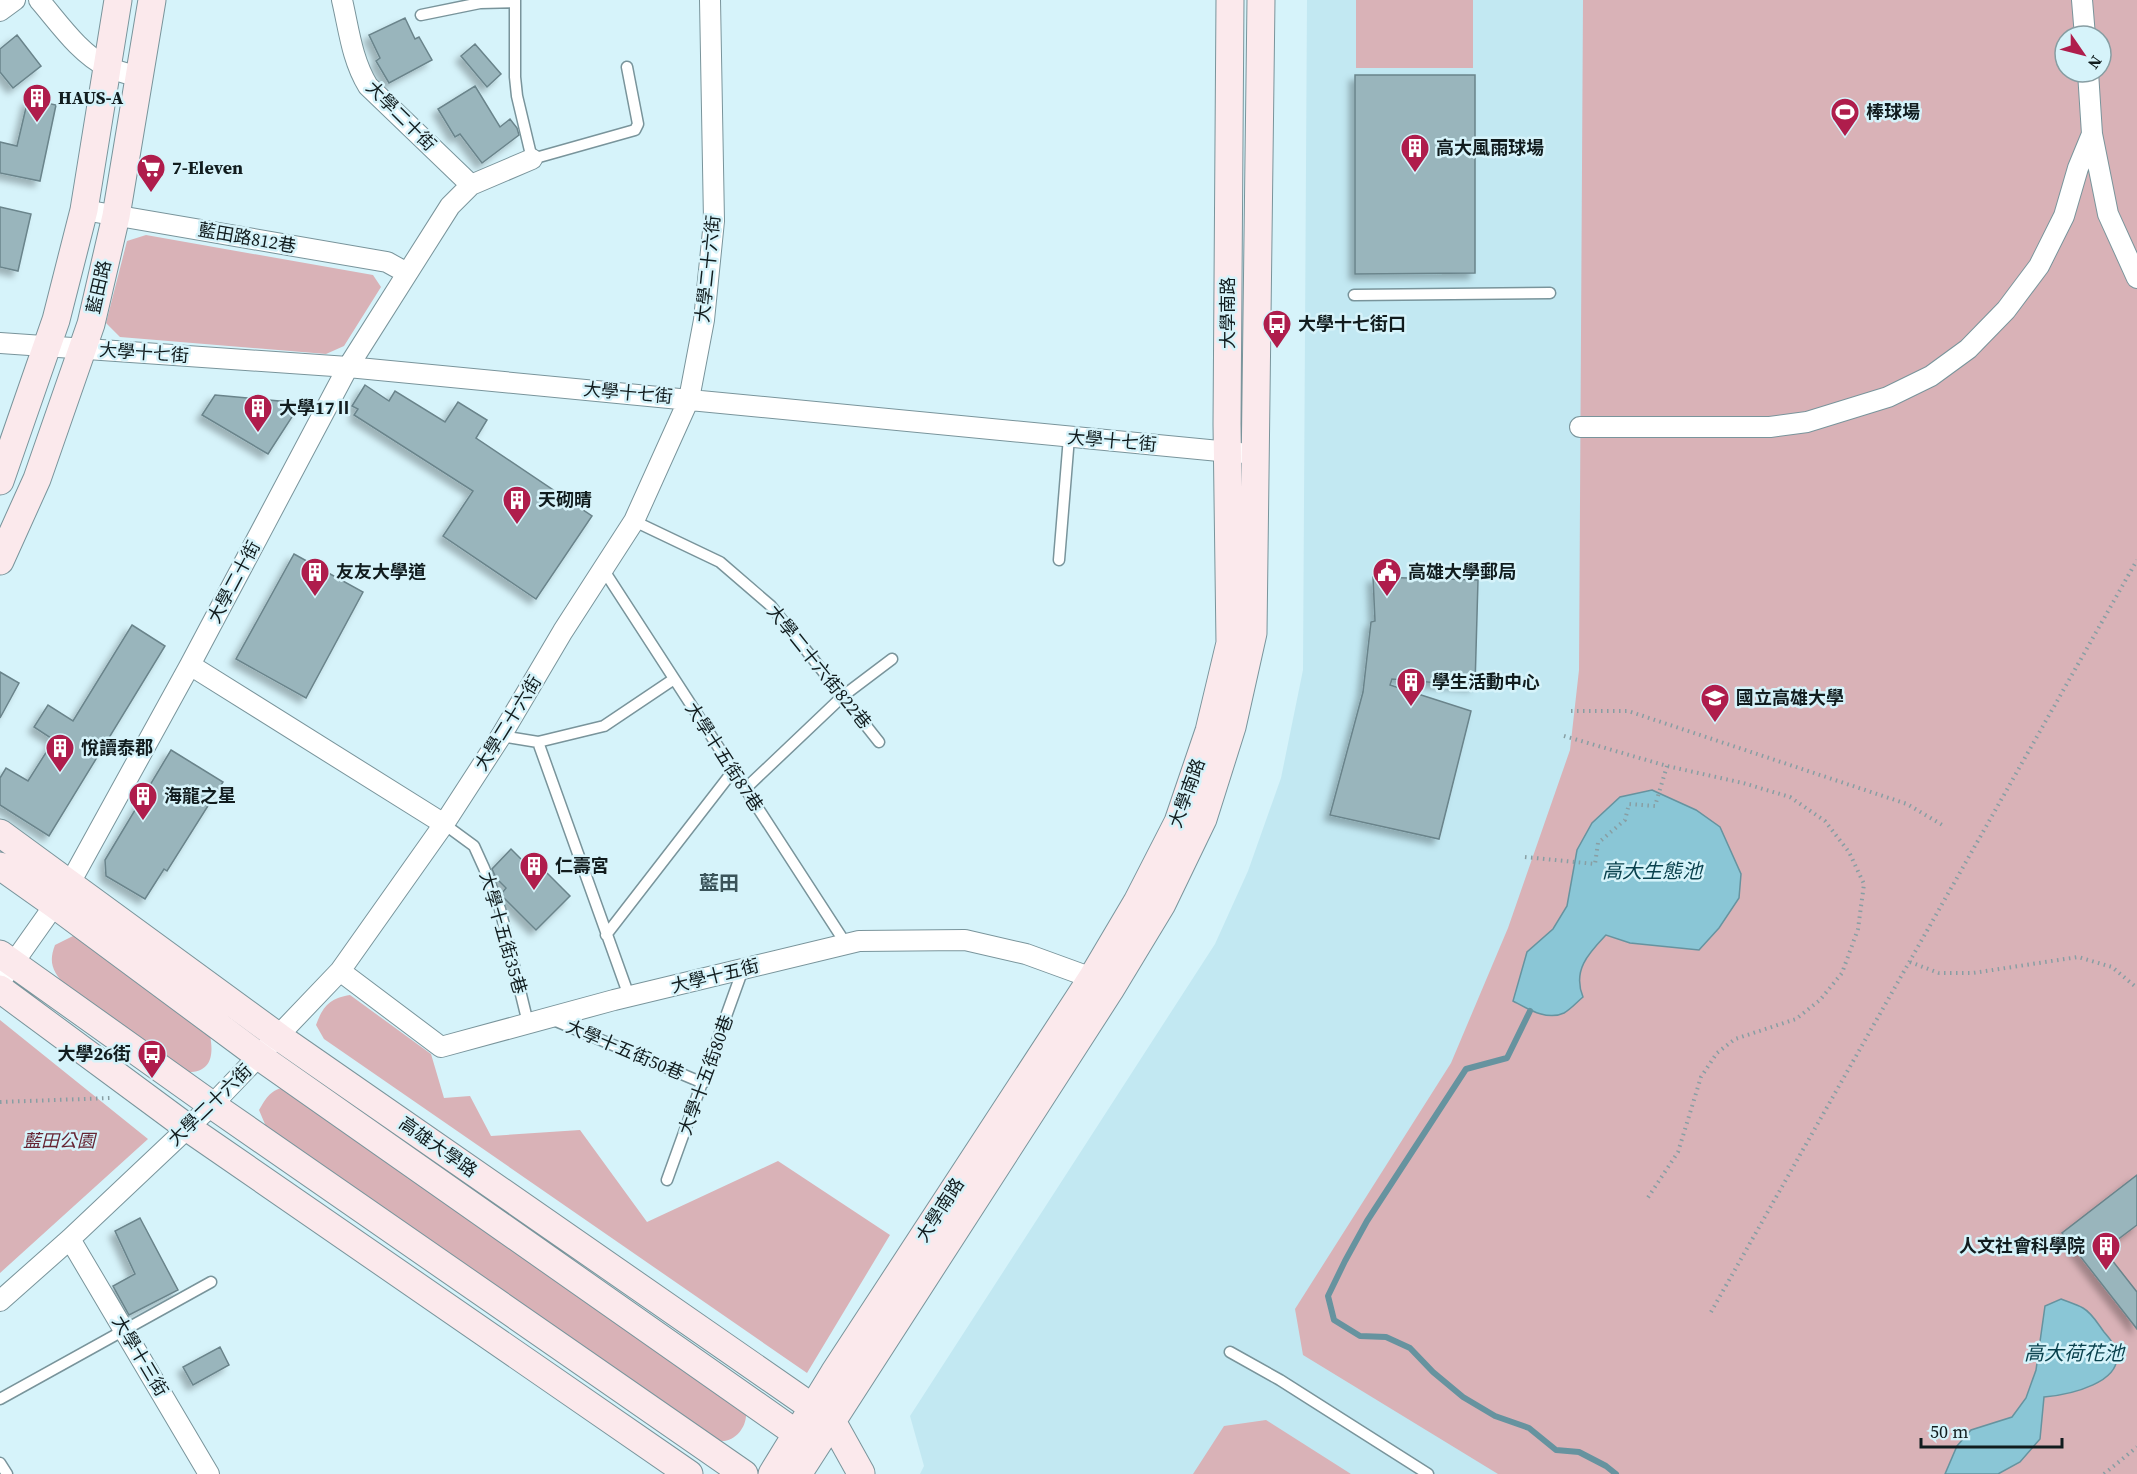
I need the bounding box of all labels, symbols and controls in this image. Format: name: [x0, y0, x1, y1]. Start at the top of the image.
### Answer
north arrow: [2053, 24, 2113, 84]
text: N: [2083, 52, 2108, 74]
street label: 大學二十街: [361, 75, 442, 156]
building icon: HAUS-A: [21, 82, 53, 124]
place label: HAUS-A: [58, 85, 123, 110]
sports icon: 棒球場: [1829, 96, 1861, 138]
place label: 棒球場: [1866, 99, 1920, 124]
building icon: 高大風雨球場: [1399, 132, 1431, 174]
place label: 高大風雨球場: [1436, 135, 1544, 160]
supermarket icon: 7-Eleven: [135, 152, 167, 194]
place label: 7-Eleven: [172, 155, 243, 180]
street label: 大學二十六街: [689, 214, 726, 324]
street label: 藍田路812巷: [196, 217, 298, 258]
street label: 藍田路: [80, 258, 117, 316]
street label: 大學南路: [1215, 277, 1240, 349]
bus stop icon: 大學十七街口: [1261, 308, 1293, 350]
place label: 大學十七街口: [1298, 311, 1406, 336]
street label: 大學十七街: [98, 337, 190, 368]
street label: 大學十七街: [582, 376, 674, 409]
building icon: 大學17Ⅱ: [242, 392, 274, 434]
place label: 大學17Ⅱ: [279, 395, 353, 420]
street label: 大學十七街: [1066, 424, 1158, 457]
building icon: 天砌晴: [501, 484, 533, 526]
place label: 天砌晴: [538, 487, 592, 512]
street label: 大學二十街: [201, 536, 266, 627]
building icon: 友友大學道: [299, 556, 331, 598]
public building icon: 高雄大學郵局: [1371, 556, 1403, 598]
place label: 友友大學道: [336, 559, 426, 584]
place label: 高雄大學郵局: [1408, 559, 1516, 584]
street label: 大學二十六街822巷: [762, 599, 877, 734]
building icon: 學生活動中心: [1395, 666, 1427, 708]
place label: 學生活動中心: [1432, 669, 1540, 694]
street label: 大學二十六街: [468, 670, 547, 775]
school or university icon: 國立高雄大學: [1699, 682, 1731, 724]
place label: 國立高雄大學: [1736, 685, 1844, 710]
street label: 大學十五街87巷: [680, 697, 769, 816]
building icon: 悅讀泰郡: [44, 732, 76, 774]
place label: 悅讀泰郡: [81, 735, 153, 760]
street label: 大學南路: [1162, 755, 1211, 831]
building icon: 海龍之星: [127, 780, 159, 822]
place label: 海龍之星: [164, 783, 236, 808]
building icon: 仁壽宮: [518, 850, 550, 892]
place label: 仁壽宮: [555, 853, 609, 878]
water label: 高大生態池: [1602, 857, 1704, 885]
street label: 大學十五街35巷: [474, 869, 533, 997]
district label: 藍田: [699, 869, 739, 897]
street label: 大學十五街: [668, 952, 762, 999]
street label: 大學十五街80巷: [672, 1011, 739, 1138]
street label: 大學十五街50巷: [562, 1013, 688, 1086]
bus stop icon: 大學26街: [136, 1038, 168, 1080]
place label: 大學26街: [57, 1041, 131, 1066]
street label: 大學二十六街: [162, 1058, 257, 1151]
street label: 高雄大學路: [394, 1111, 482, 1183]
park label: 藍田公園: [23, 1128, 98, 1153]
street label: 大學南路: [909, 1173, 970, 1247]
building icon: 人文社會科學院: [2090, 1230, 2122, 1272]
place label: 人文社會科學院: [1959, 1233, 2085, 1258]
street label: 大學十三街: [107, 1311, 174, 1401]
water label: 高大荷花池: [2024, 1339, 2126, 1367]
scale bar: [1921, 1411, 2062, 1449]
text: 50 m: [1930, 1419, 1968, 1444]

